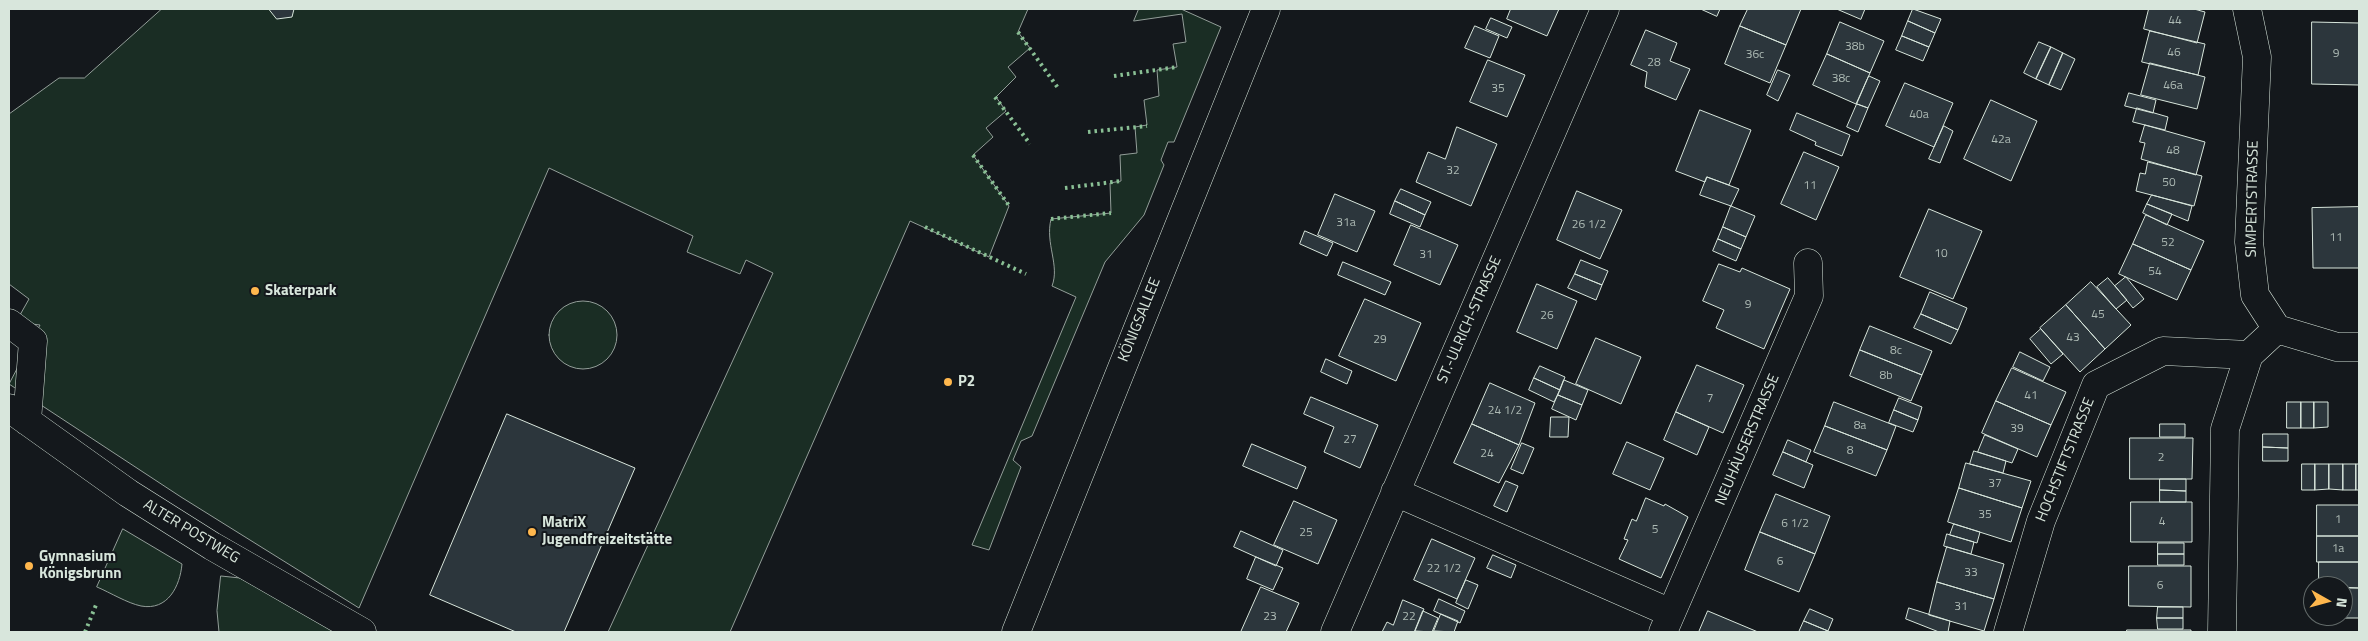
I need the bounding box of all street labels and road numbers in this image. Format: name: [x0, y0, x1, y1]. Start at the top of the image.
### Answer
street label: SIMPERTSTRASSE: [2243, 140, 2263, 258]
street label: ST.-ULRICH-STRASSE: [1434, 254, 1506, 386]
street label: KÖNIGSALLEE: [1115, 275, 1165, 365]
street label: NEUHÄUSERSTRASSE: [1712, 372, 1784, 508]
street label: HOCHSTIFTSTRASSE: [2033, 395, 2099, 525]
street label: ALTER POSTWEG: [140, 496, 242, 568]

